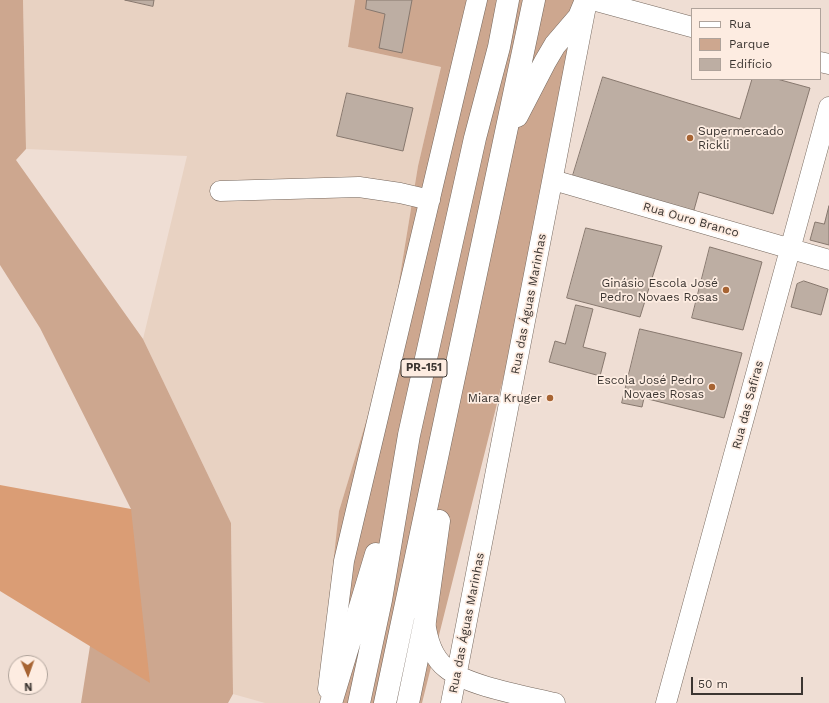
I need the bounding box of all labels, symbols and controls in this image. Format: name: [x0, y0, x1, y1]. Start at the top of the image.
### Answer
legend: [691, 8, 821, 80]
text: Rua: [729, 17, 751, 31]
text: Parque: [729, 37, 770, 51]
text: Edifício: [729, 57, 772, 71]
place label: Supermercado Rickli: [698, 124, 784, 152]
marker: Supermercado Rickli: [685, 133, 695, 143]
street label: Rua Ouro Branco: [641, 199, 741, 241]
street label: Rua das Águas Marinhas: [508, 233, 550, 375]
place label: Ginásio Escola José Pedro Novaes Rosas: [600, 276, 718, 304]
marker: Ginásio Escola José Pedro Novaes Rosas: [721, 285, 731, 295]
road number: PR-151: [401, 359, 447, 377]
street label: Rua das Safiras: [729, 359, 767, 451]
place label: Escola José Pedro Novaes Rosas: [597, 373, 704, 401]
marker: Escola José Pedro Novaes Rosas: [707, 382, 717, 392]
place label: Miara Kruger: [468, 391, 542, 405]
marker: Miara Kruger: [545, 393, 555, 403]
street label: Rua das Águas Marinhas: [446, 552, 488, 694]
north arrow: [8, 655, 48, 695]
scale bar: [693, 669, 805, 695]
text: 50 m: [698, 677, 728, 691]
text: N: [24, 680, 33, 693]

